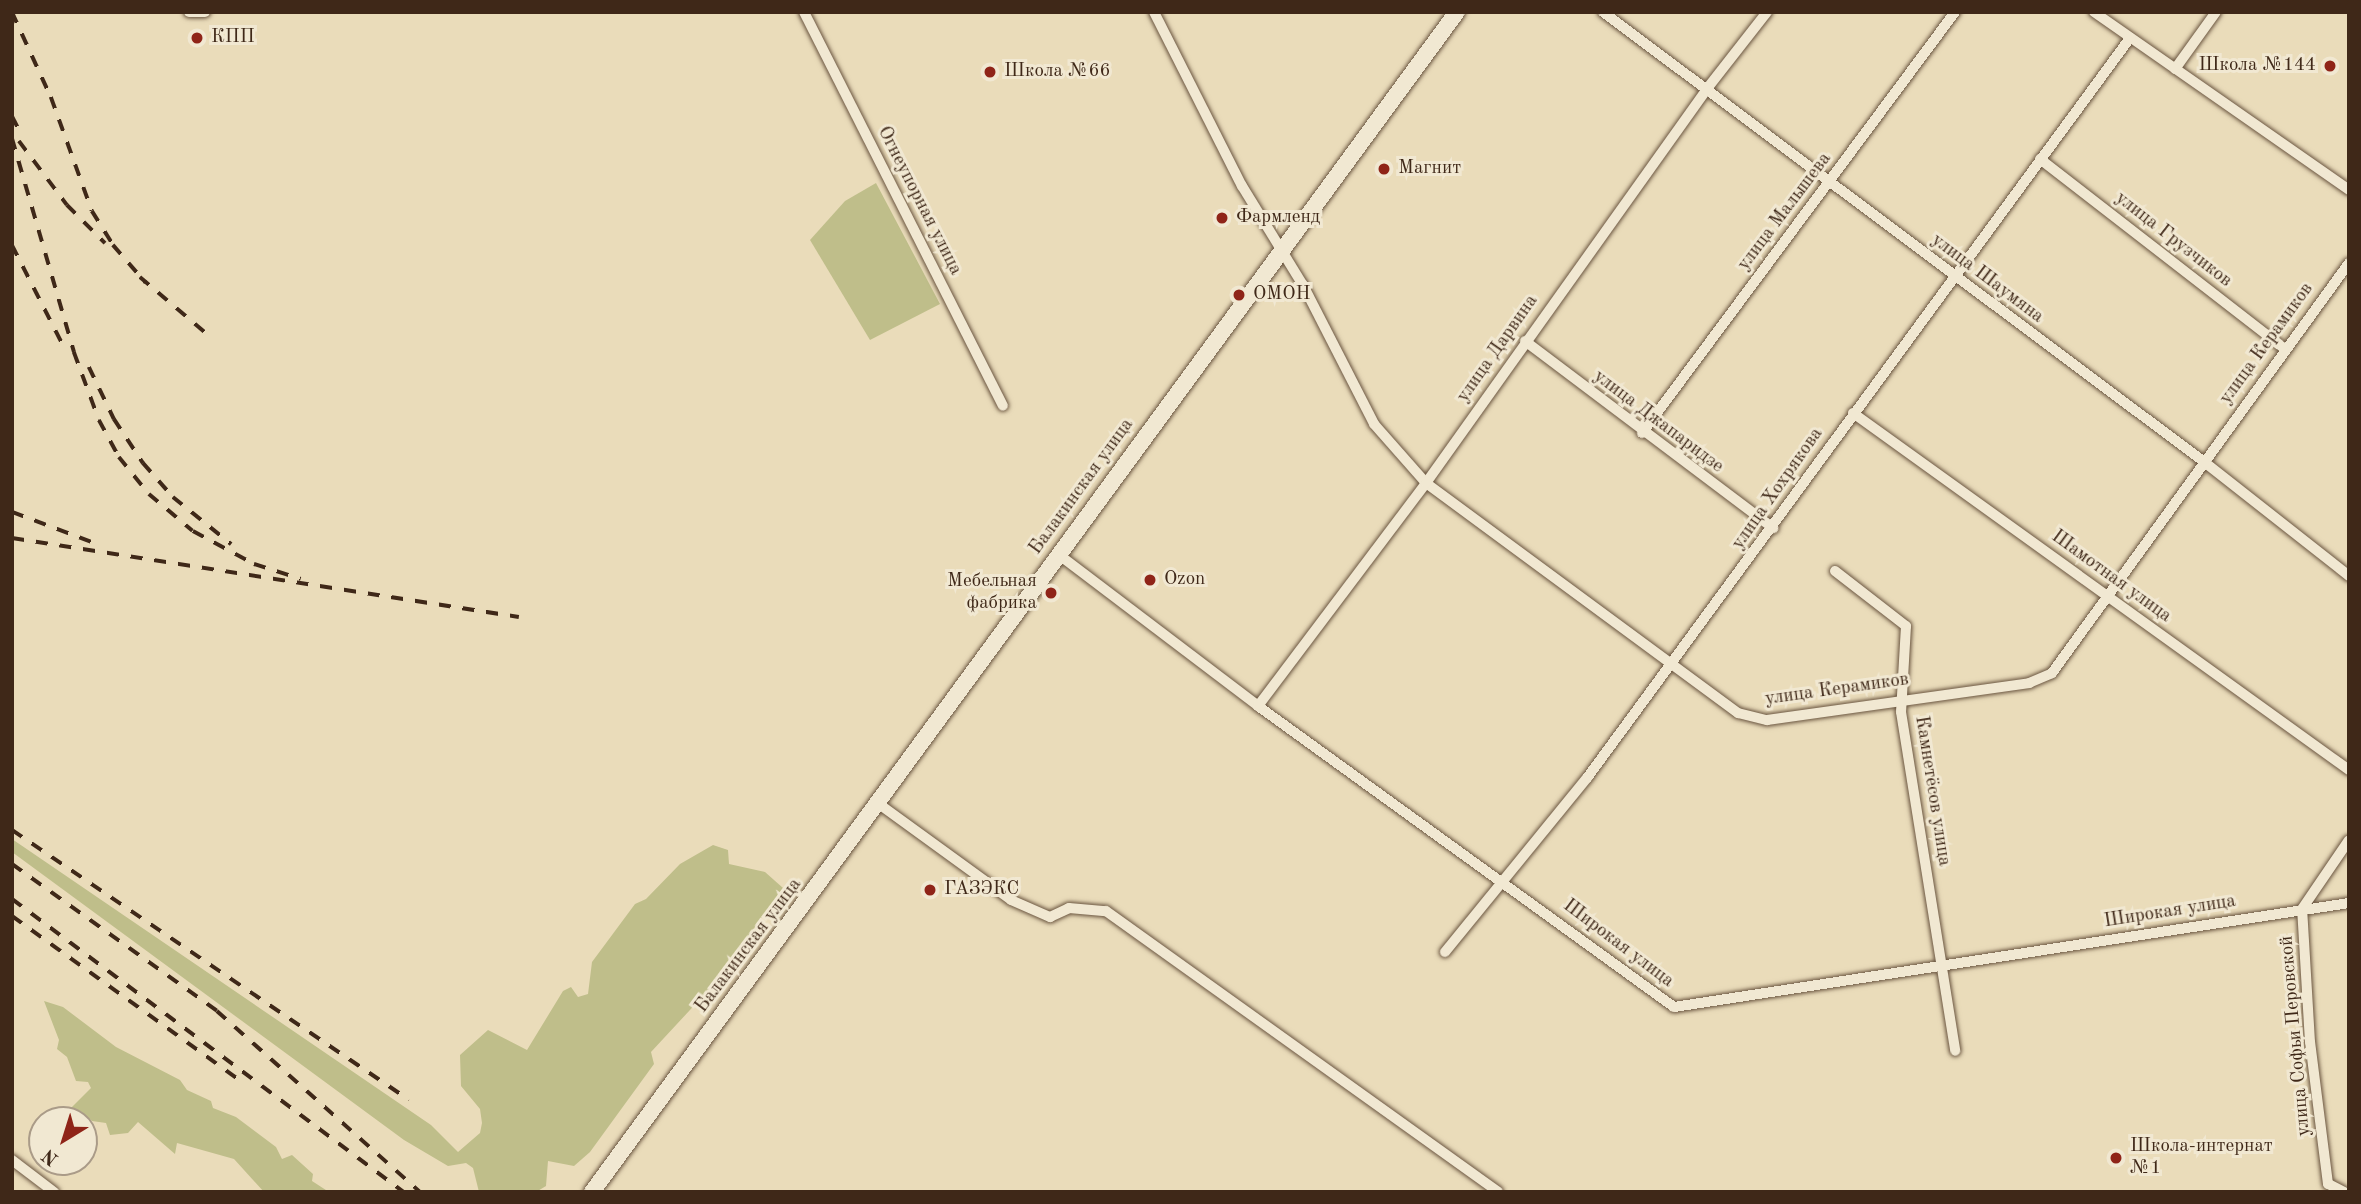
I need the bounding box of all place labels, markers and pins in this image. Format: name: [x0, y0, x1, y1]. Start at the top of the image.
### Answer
place label: КПП: [211, 27, 255, 49]
marker: КПП: [189, 30, 205, 46]
place label: Школа №144: [2198, 55, 2316, 77]
marker: Школа №144: [2322, 58, 2338, 74]
place label: Школа №66: [1004, 61, 1111, 83]
marker: Школа №66: [982, 64, 998, 80]
place label: Магнит: [1398, 158, 1461, 180]
marker: Магнит: [1376, 161, 1392, 177]
place label: Фармленд: [1236, 207, 1320, 229]
marker: Фармленд: [1214, 210, 1230, 226]
place label: ОМОН: [1253, 284, 1310, 306]
marker: ОМОН: [1231, 287, 1247, 303]
place label: Ozon: [1164, 569, 1205, 591]
place label: Мебельная фабрика: [947, 571, 1037, 615]
marker: Ozon: [1142, 572, 1158, 588]
marker: Мебельная фабрика: [1043, 585, 1059, 601]
place label: ГАЗЭКС: [944, 879, 1019, 901]
marker: ГАЗЭКС: [922, 882, 938, 898]
place label: Школа-интернат №1: [2130, 1136, 2273, 1180]
marker: Школа-интернат №1: [2108, 1150, 2124, 1166]

